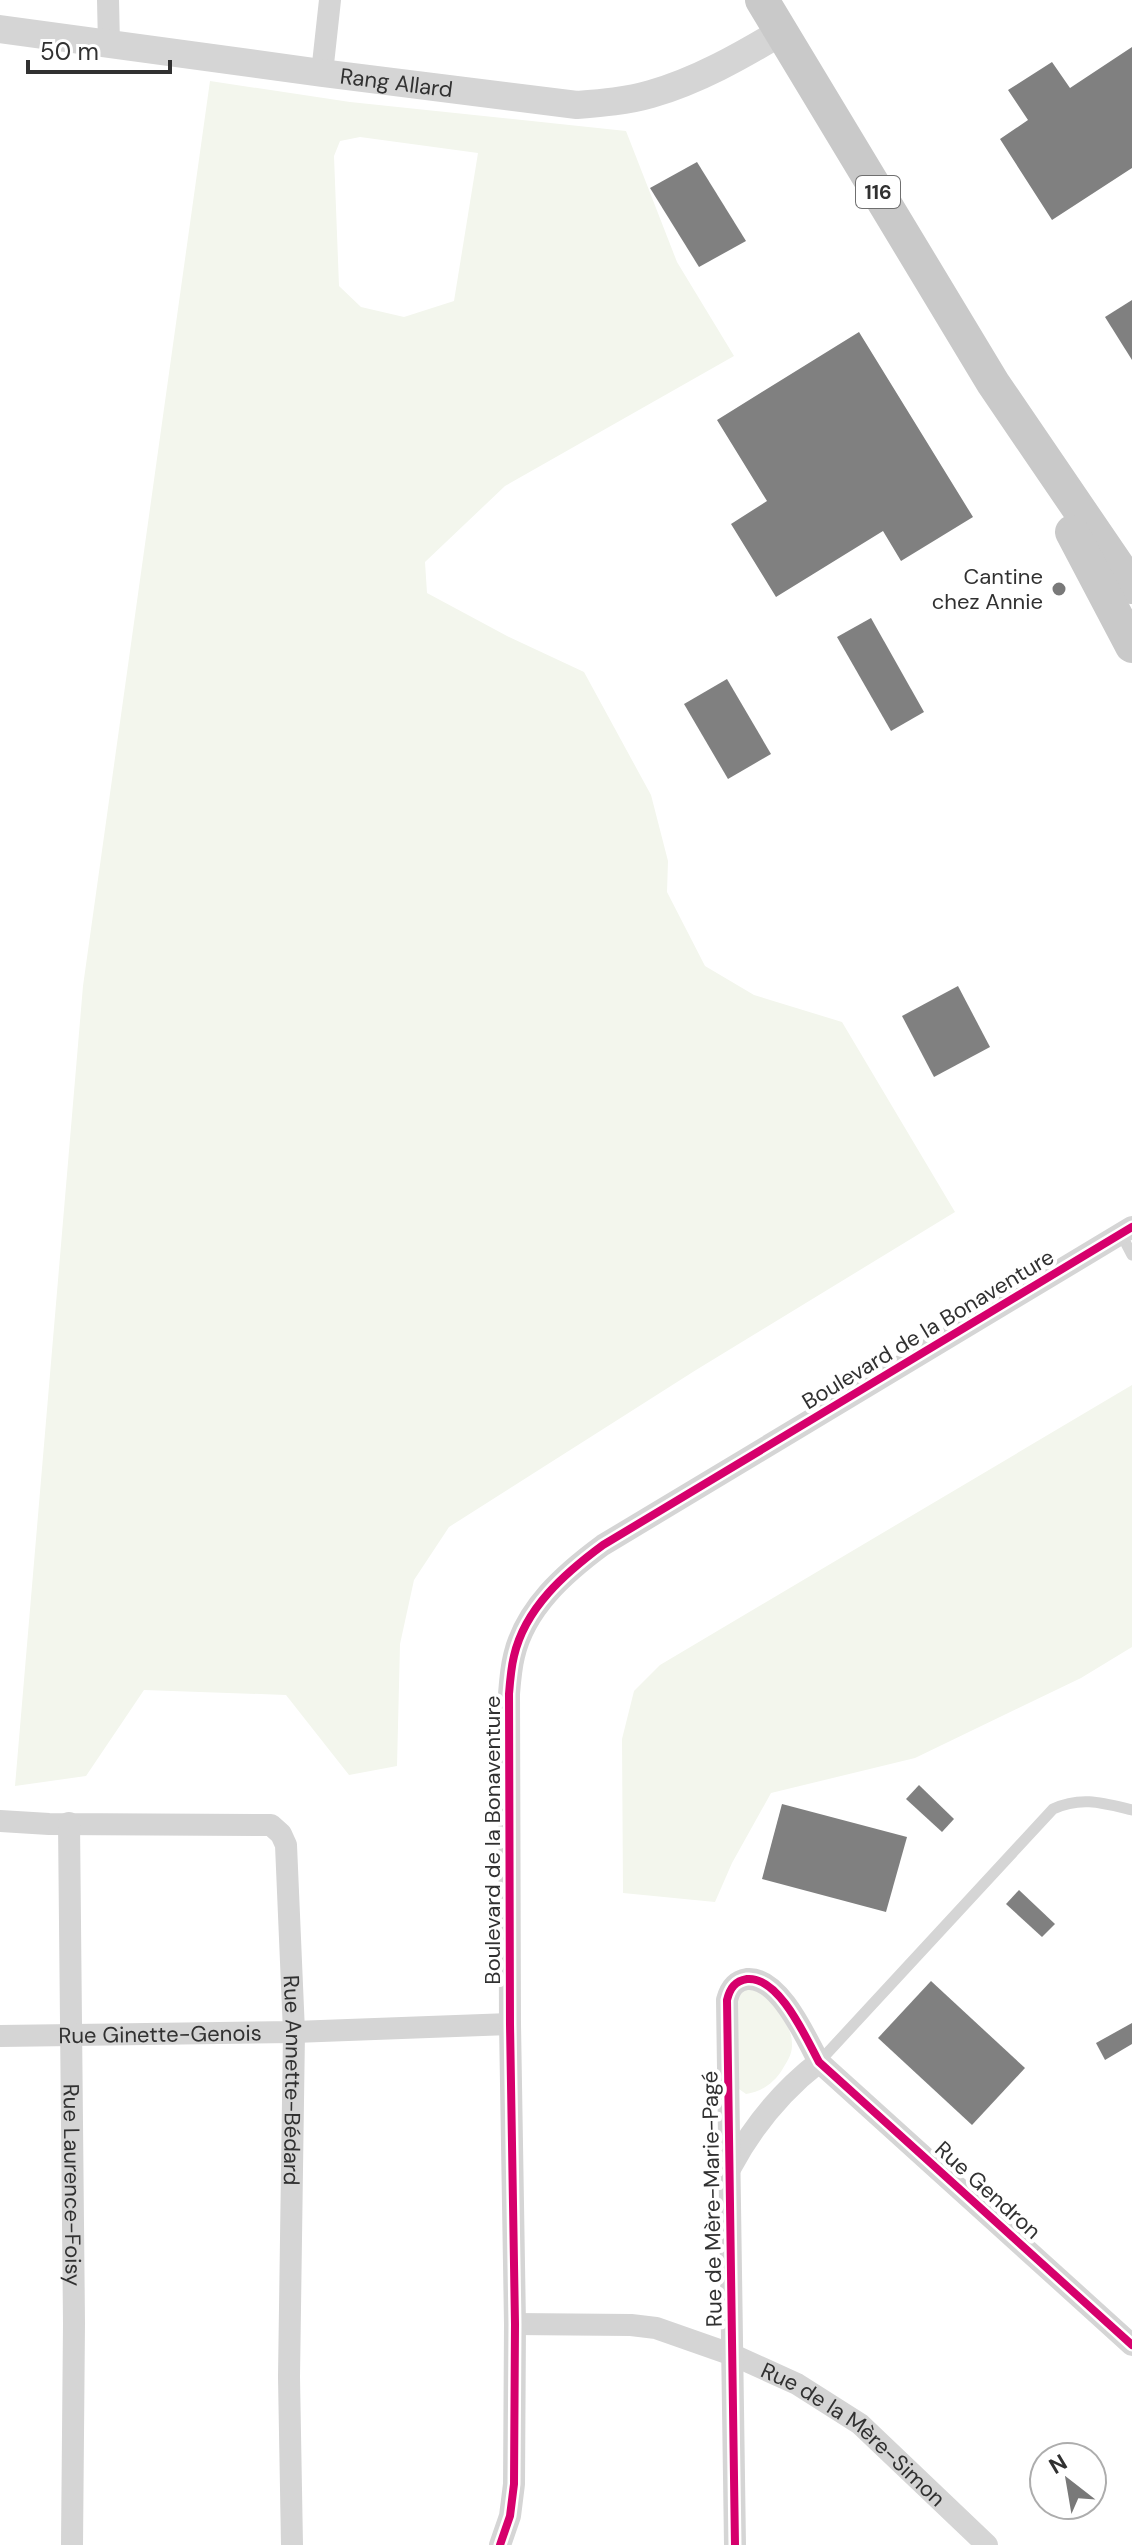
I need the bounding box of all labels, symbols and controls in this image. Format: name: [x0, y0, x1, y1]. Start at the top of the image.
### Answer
scale bar: [28, 24, 170, 74]
text: 50 m: [40, 36, 99, 67]
street label: Rang Allard: [338, 61, 455, 104]
road number: 116: [856, 176, 900, 208]
place label: Cantine chez Annie: [932, 562, 1043, 616]
marker: Cantine chez Annie: [1050, 580, 1068, 598]
street label: Boulevard de la Bonaventure: [797, 1242, 1059, 1416]
street label: Boulevard de la Bonaventure: [478, 1695, 507, 1985]
street label: Rue Annette-Bédard: [277, 1974, 309, 2186]
street label: Rue Ginette-Genois: [58, 2018, 262, 2050]
street label: Rue de Mère-Marie-Pagé: [695, 2071, 729, 2327]
street label: Rue Laurence-Foisy: [57, 2084, 88, 2286]
street label: Rue Gendron: [929, 2135, 1047, 2245]
street label: Rue de la Mère-Simon: [757, 2355, 952, 2512]
north arrow: [1028, 2441, 1108, 2521]
text: N: [1044, 2448, 1072, 2481]

